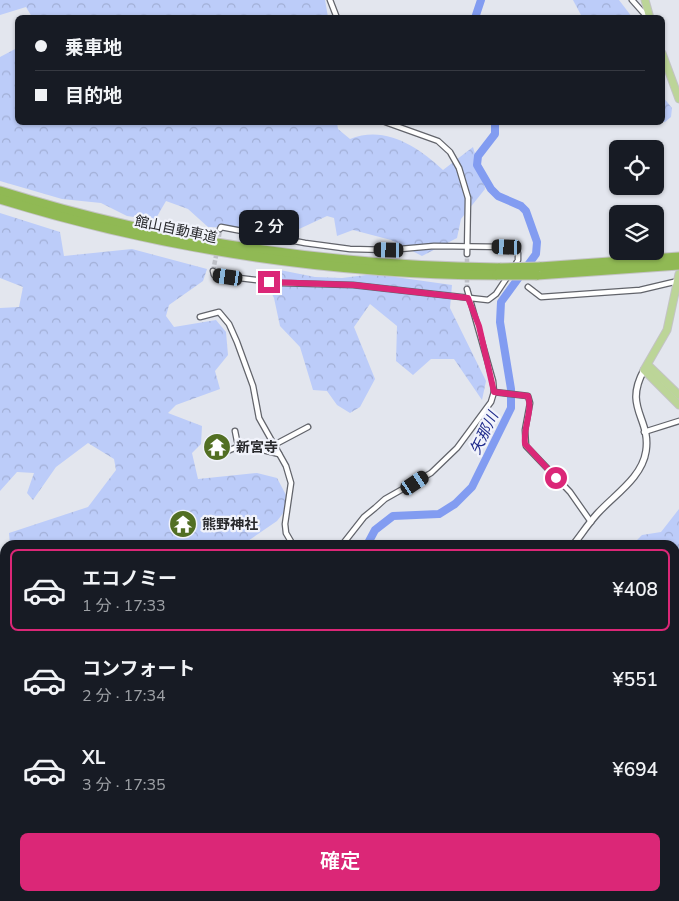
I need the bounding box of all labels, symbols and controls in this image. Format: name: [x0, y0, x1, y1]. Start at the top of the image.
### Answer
text: 乗車地: [65, 35, 122, 61]
text: 目的地: [65, 83, 122, 109]
map controls: [609, 140, 664, 260]
button: locate: [609, 140, 664, 195]
button: layers: [609, 205, 664, 260]
callout: 2 分: [239, 210, 299, 244]
street label: 館山自動車道: [133, 211, 219, 248]
text: 2 分: [254, 216, 284, 238]
car: [491, 239, 522, 255]
car: [373, 242, 404, 258]
car: [212, 267, 243, 287]
route end: [258, 271, 280, 293]
water label: 矢那川: [465, 407, 504, 458]
temple icon: 新宮寺: [202, 432, 232, 462]
place label: 新宮寺: [236, 438, 278, 457]
route start: [545, 467, 567, 489]
car: [398, 468, 431, 498]
temple icon: 熊野神社: [168, 509, 198, 539]
place label: 熊野神社: [202, 515, 258, 534]
text: エコノミー: [82, 566, 177, 592]
icon: car: [22, 568, 67, 613]
text: ¥408: [612, 577, 658, 603]
text: 1 分 · 17:33: [82, 595, 166, 617]
text: コンフォート: [82, 656, 195, 682]
icon: car: [22, 658, 67, 703]
text: ¥551: [612, 667, 658, 693]
text: 2 分 · 17:34: [82, 685, 166, 707]
text: XL: [82, 745, 105, 771]
icon: car: [22, 748, 67, 793]
text: ¥694: [612, 757, 658, 783]
text: 3 分 · 17:35: [82, 774, 166, 796]
button: 確定: [20, 833, 660, 891]

